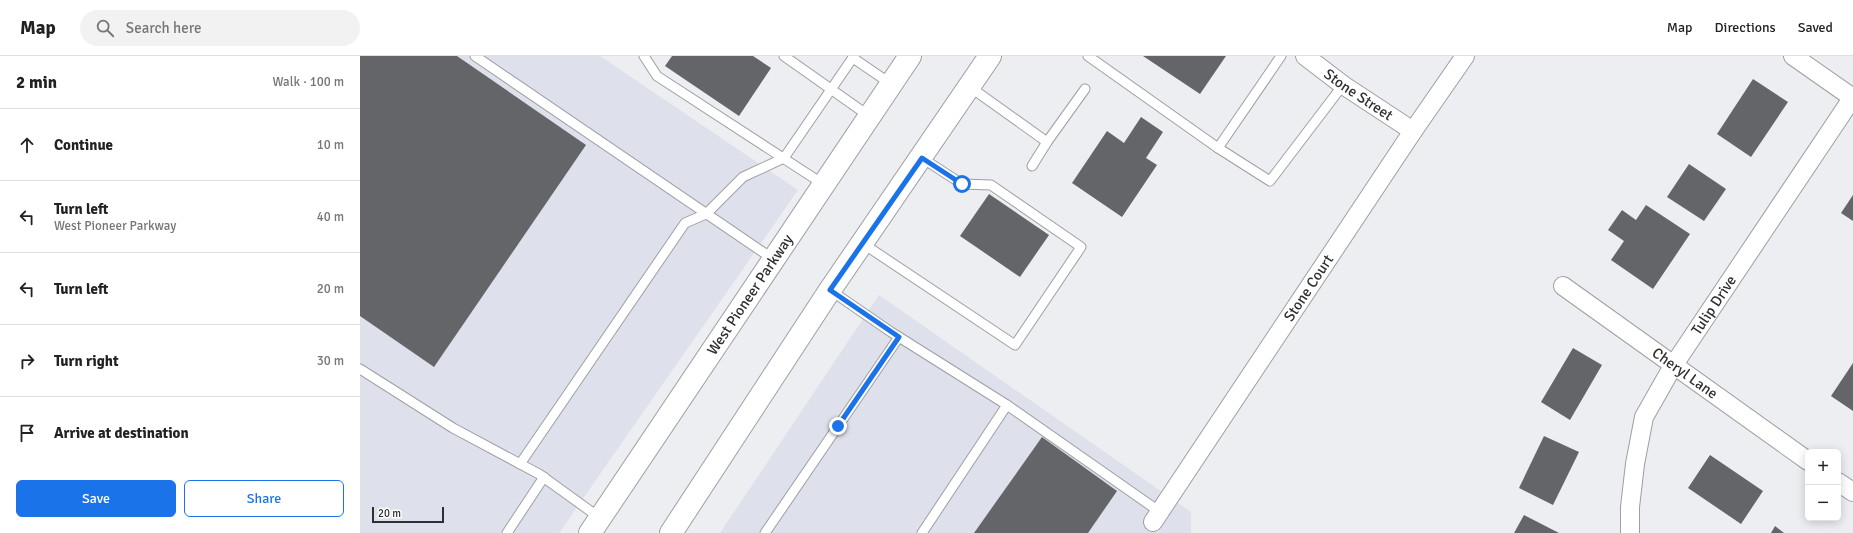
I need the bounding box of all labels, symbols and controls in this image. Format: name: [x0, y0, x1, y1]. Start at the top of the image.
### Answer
search box: [80, 10, 360, 46]
text: Map: [20, 16, 56, 40]
icon: search: [94, 17, 116, 39]
text: Search here: [126, 19, 201, 37]
text: Map: [1667, 19, 1693, 36]
text: Directions: [1715, 19, 1776, 36]
text: Saved: [1798, 19, 1833, 36]
street label: Stone Street: [1320, 65, 1396, 124]
text: 2 min: [16, 72, 57, 93]
text: Walk · 100 m: [273, 74, 344, 90]
icon: ahead: [16, 134, 38, 156]
text: Continue: [54, 136, 113, 154]
text: 10 m: [317, 137, 344, 153]
route start: [953, 175, 971, 193]
text: Turn left: [54, 200, 108, 218]
icon: left: [16, 206, 38, 228]
text: 40 m: [317, 209, 344, 225]
text: West Pioneer Parkway: [54, 218, 176, 234]
street label: West Pioneer Parkway: [703, 231, 797, 358]
street label: Stone Court: [1280, 251, 1337, 325]
street label: Tulip Drive: [1687, 272, 1740, 338]
icon: left: [16, 278, 38, 300]
text: Turn left: [54, 280, 108, 298]
text: 20 m: [317, 281, 344, 297]
street label: Cheryl Lane: [1649, 344, 1721, 403]
icon: right: [16, 350, 38, 372]
text: Turn right: [54, 352, 119, 370]
text: 30 m: [317, 353, 344, 369]
route end: [829, 417, 847, 435]
icon: arrive: [16, 422, 38, 444]
text: Arrive at destination: [54, 424, 189, 442]
map controls: [1805, 449, 1841, 521]
button: +: [1805, 449, 1841, 485]
button: Save: [16, 480, 176, 517]
button: Share: [184, 480, 344, 517]
button: −: [1805, 485, 1841, 521]
scale bar: [372, 505, 444, 524]
text: 20 m: [378, 507, 401, 520]

